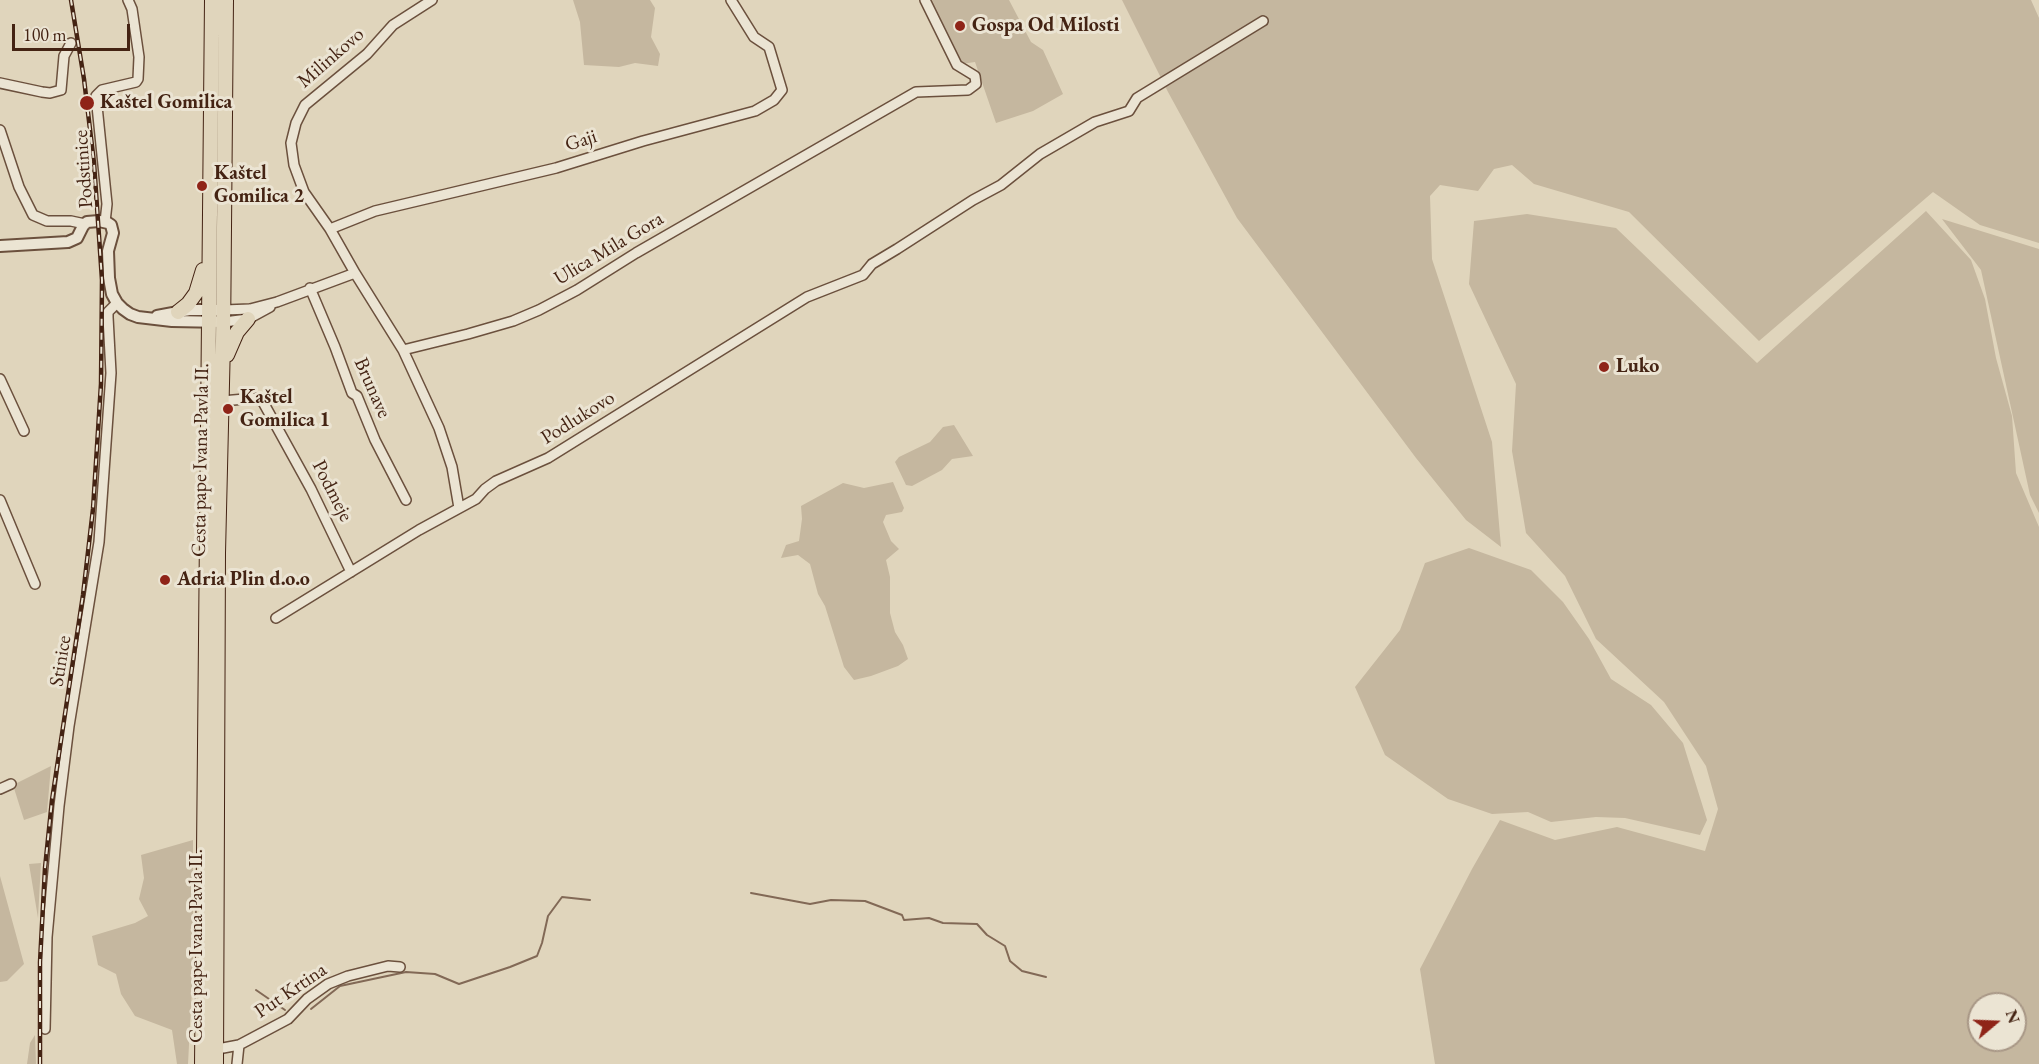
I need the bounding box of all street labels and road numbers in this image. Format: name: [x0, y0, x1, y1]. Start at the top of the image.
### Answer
street label: Milinkovo: [293, 23, 369, 93]
street label: Gaji: [562, 125, 600, 157]
street label: Podstinice: [69, 129, 99, 209]
street label: Ulica Mila Gora: [550, 207, 668, 291]
street label: Brunave: [348, 354, 396, 422]
street label: Cesta pape Ivana Pavla II.: [187, 363, 215, 557]
street label: Podlukovo: [537, 386, 619, 450]
street label: Podmeje: [306, 456, 358, 526]
street label: Stinice: [45, 634, 77, 688]
street label: Cesta pape Ivana Pavla II.: [185, 849, 209, 1043]
street label: Put Krtina: [250, 958, 332, 1024]

